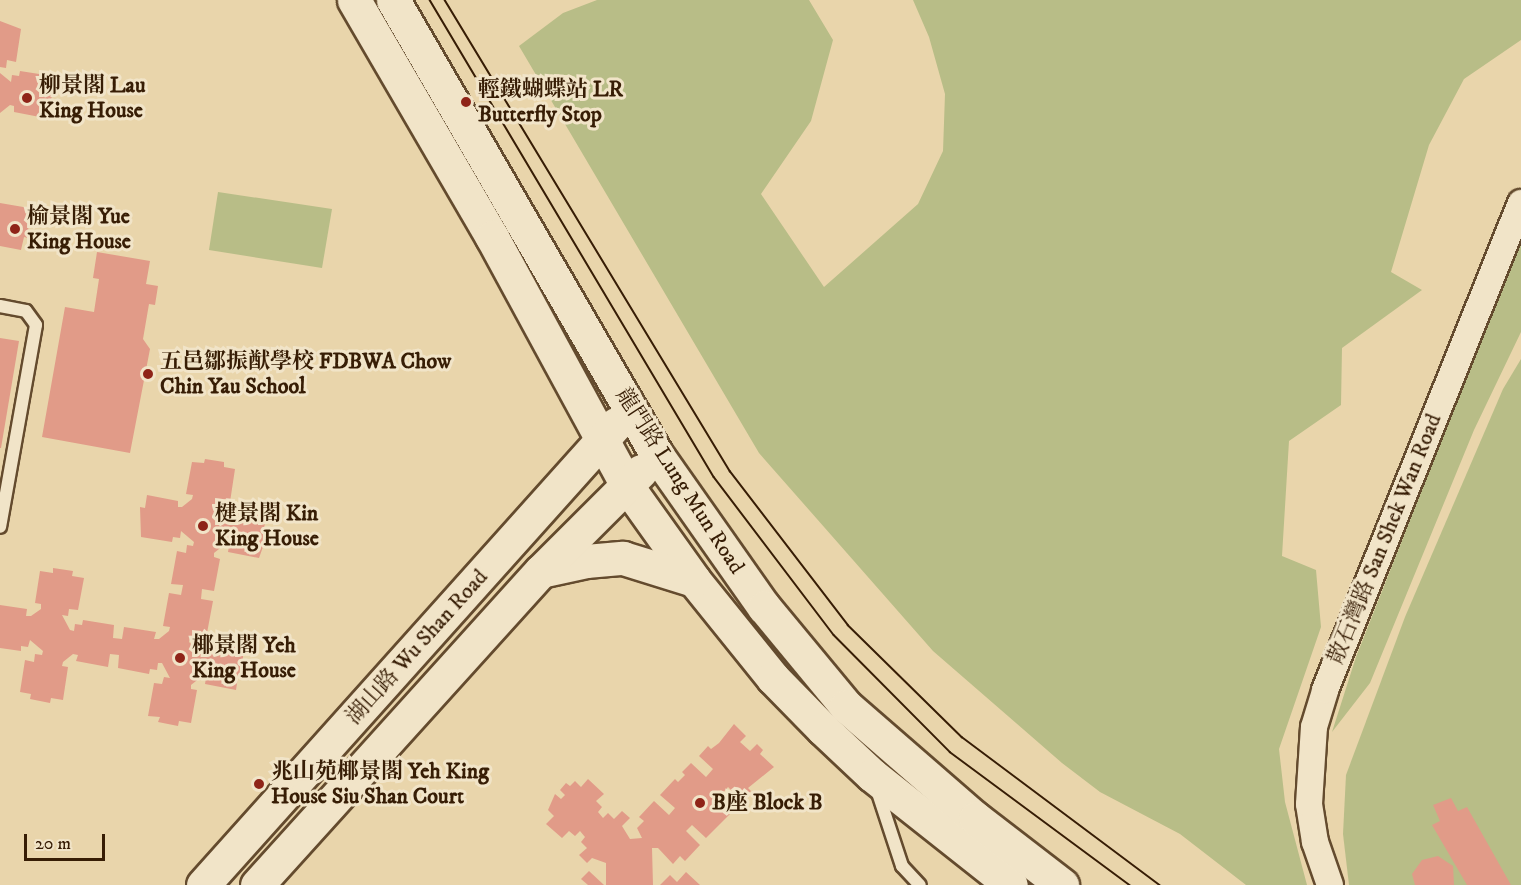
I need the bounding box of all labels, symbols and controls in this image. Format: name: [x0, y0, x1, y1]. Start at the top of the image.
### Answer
place label: 柳景閣 Lau King House: [39, 72, 146, 124]
place label: 輕鐵蝴蝶站 LR Butterfly Stop: [478, 76, 623, 128]
marker: 柳景閣 Lau King House: [20, 91, 34, 105]
marker: 輕鐵蝴蝶站 LR Butterfly Stop: [459, 95, 473, 109]
place label: 榆景閣 Yue King House: [27, 203, 131, 254]
marker: 榆景閣 Yue King House: [8, 222, 22, 236]
place label: 五邑鄒振猷學校 FDBWA Chow Chin Yau School: [160, 348, 451, 400]
marker: 五邑鄒振猷學校 FDBWA Chow Chin Yau School: [141, 367, 155, 381]
street label: 龍門路 Lung Mun Road: [610, 383, 750, 579]
street label: 散石灣路 San Shek Wan Road: [1323, 410, 1447, 668]
place label: 楗景閣 Kin King House: [215, 500, 319, 552]
marker: 楗景閣 Kin King House: [196, 519, 210, 533]
street label: 湖山路 Wu Shan Road: [341, 564, 493, 730]
place label: 椰景閣 Yeh King House: [192, 632, 296, 684]
marker: 椰景閣 Yeh King House: [173, 651, 187, 665]
place label: 兆山苑椰景閣 Yeh King House Siu Shan Court: [271, 758, 489, 810]
marker: 兆山苑椰景閣 Yeh King House Siu Shan Court: [252, 777, 266, 791]
place label: B座 Block B: [712, 790, 823, 816]
marker: B座 Block B: [693, 796, 707, 810]
scale bar: [27, 822, 108, 860]
text: 20 m: [35, 833, 71, 855]

